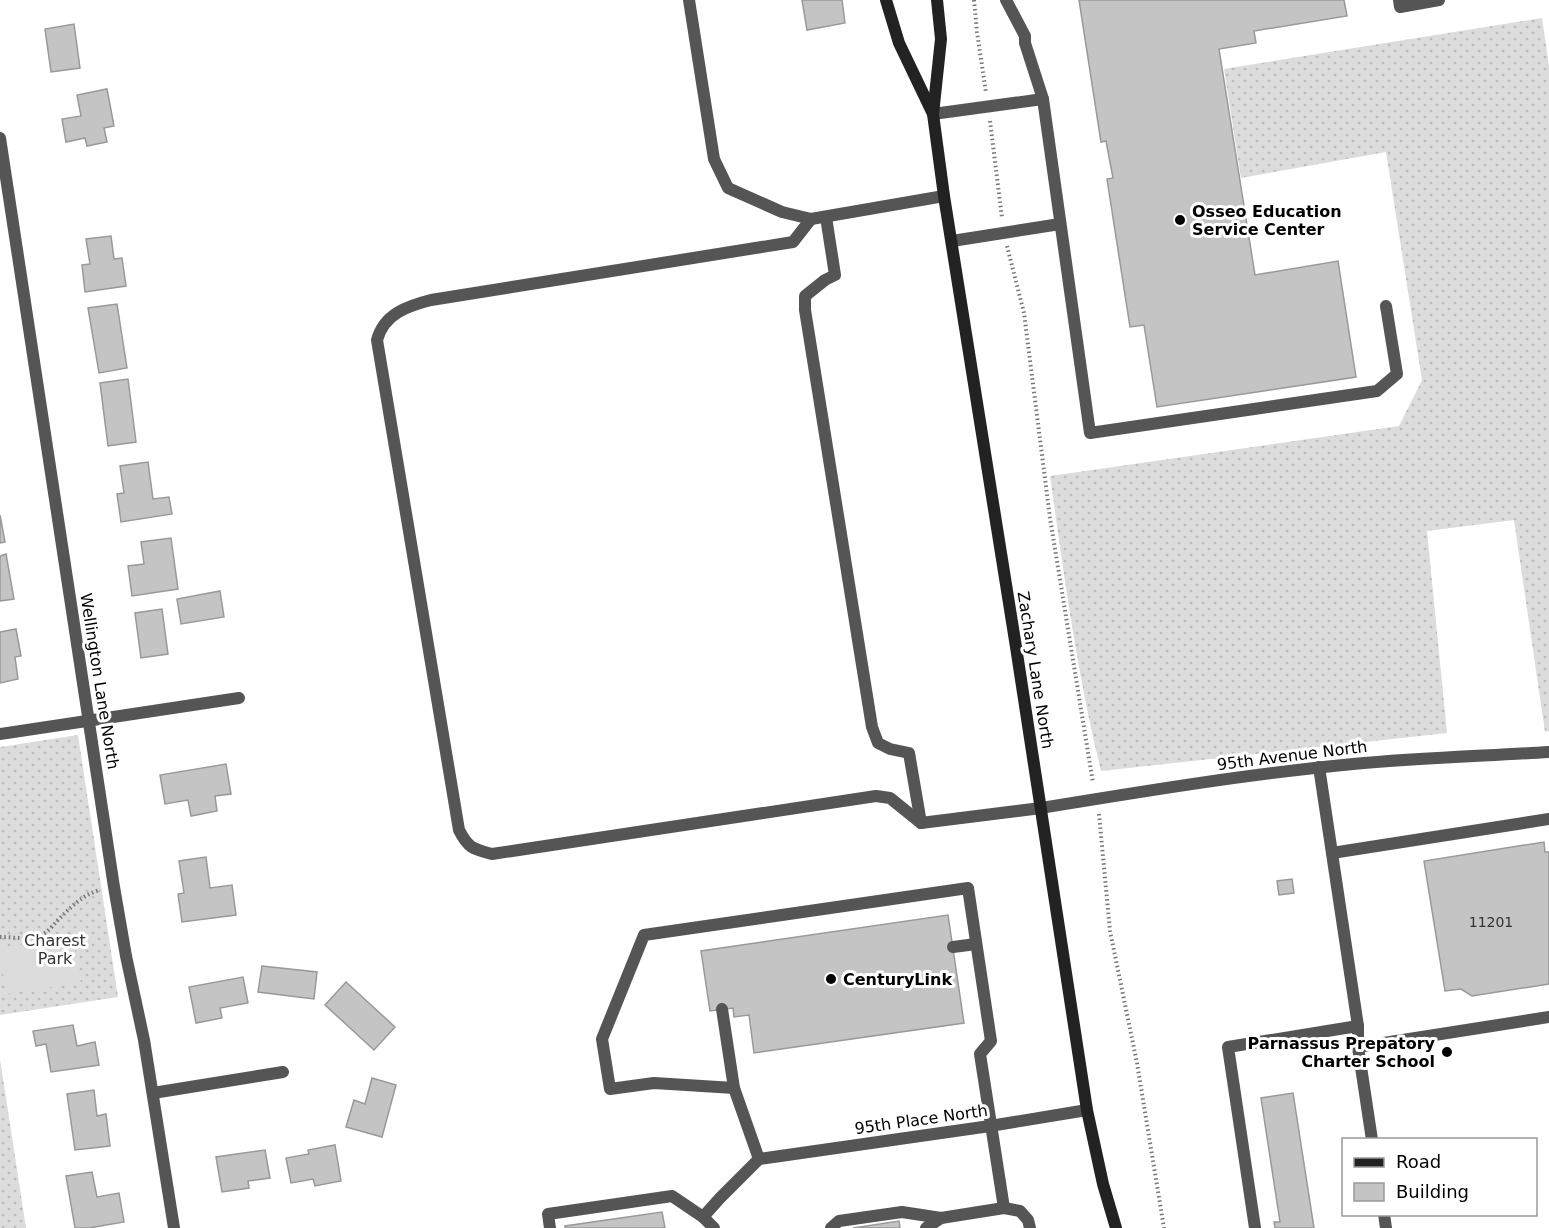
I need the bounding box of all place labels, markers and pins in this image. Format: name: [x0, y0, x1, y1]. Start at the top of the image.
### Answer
place label: Osseo Education Service Center: [1192, 202, 1342, 239]
marker: Osseo Education Service Center: [1173, 213, 1187, 227]
place label: CenturyLink: [843, 970, 952, 989]
marker: CenturyLink: [824, 972, 838, 986]
place label: Parnassus Prepatory Charter School: [1248, 1034, 1436, 1071]
marker: Parnassus Prepatory Charter School: [1440, 1045, 1454, 1059]

